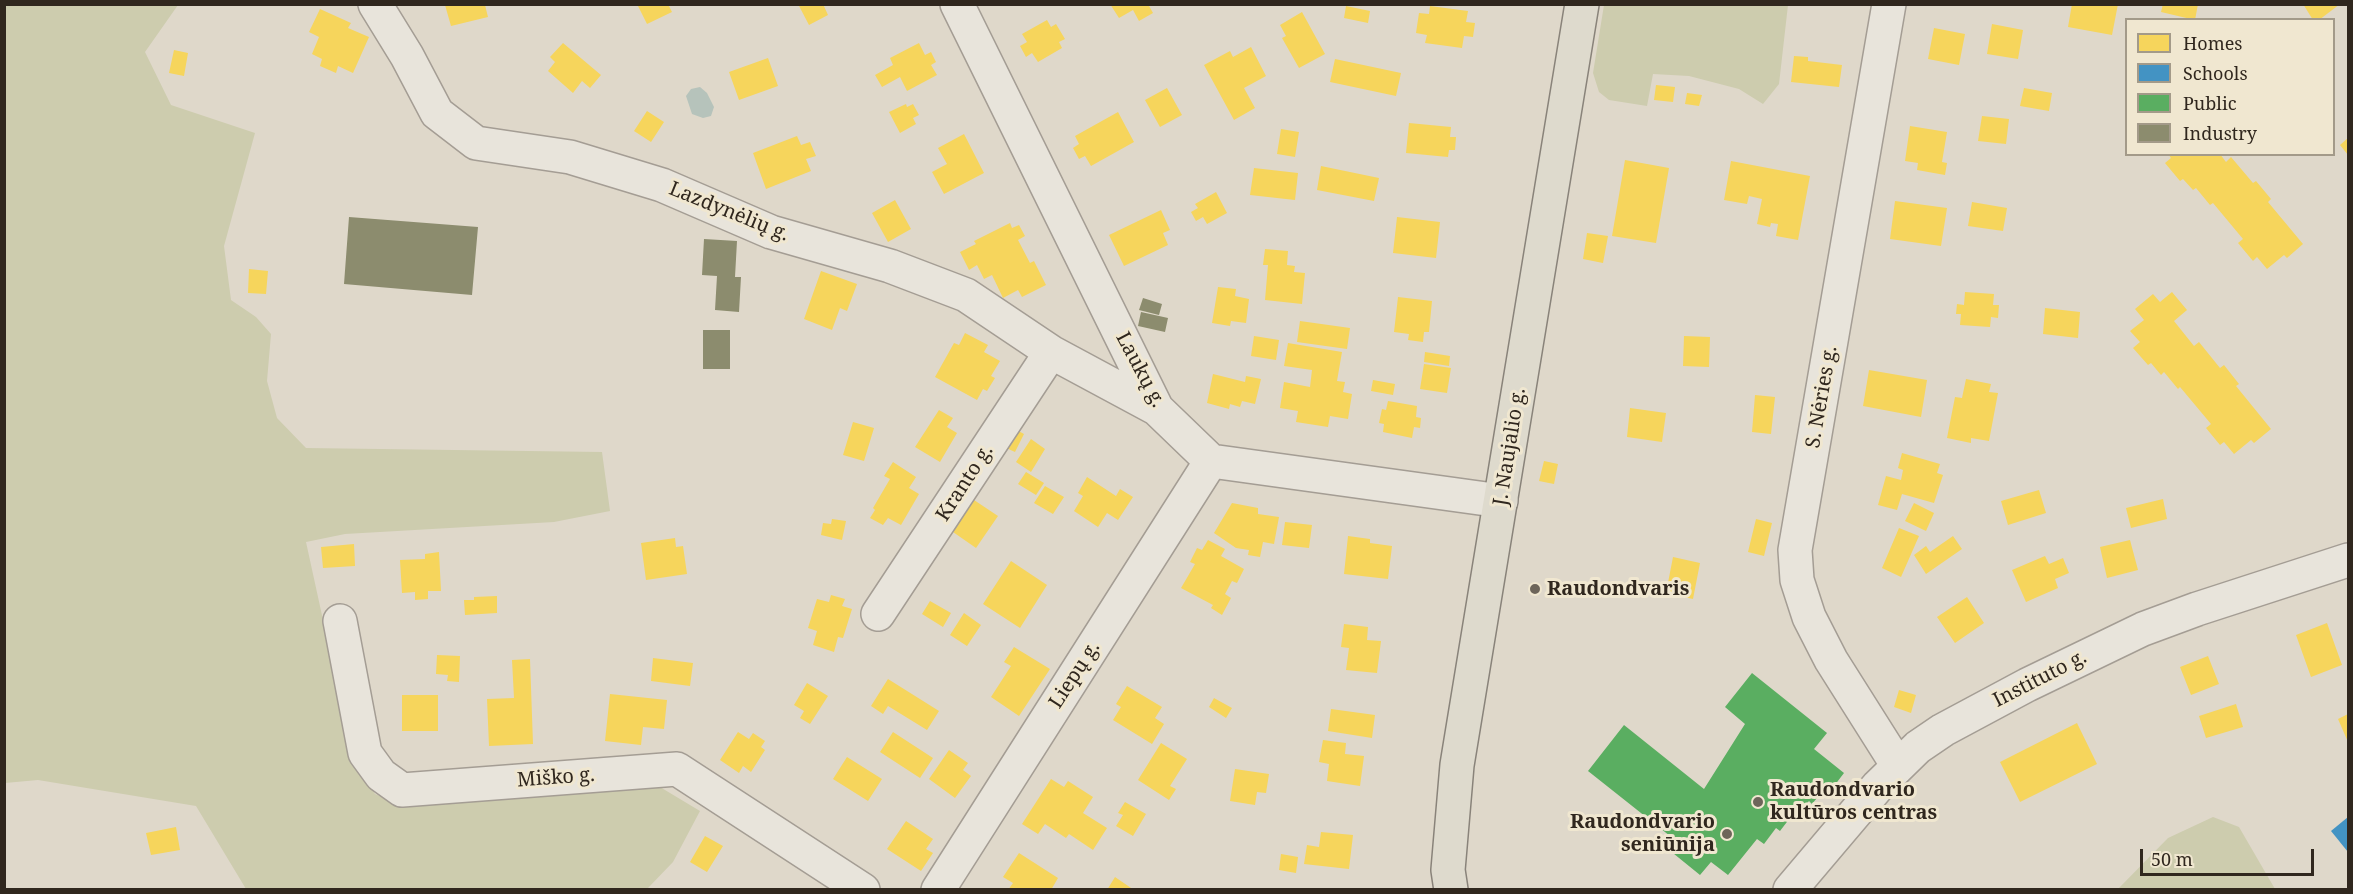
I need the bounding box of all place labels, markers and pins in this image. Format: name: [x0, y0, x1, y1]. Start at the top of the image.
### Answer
place label: Raudondvaris: [1547, 577, 1689, 601]
marker: Raudondvaris: [1528, 582, 1542, 596]
place label: Raudondvario kultūros centras: [1770, 778, 1937, 825]
marker: Raudondvario kultūros centras: [1751, 795, 1765, 809]
place label: Raudondvario seniūnija: [1570, 810, 1715, 857]
marker: Raudondvario seniūnija: [1720, 827, 1734, 841]

